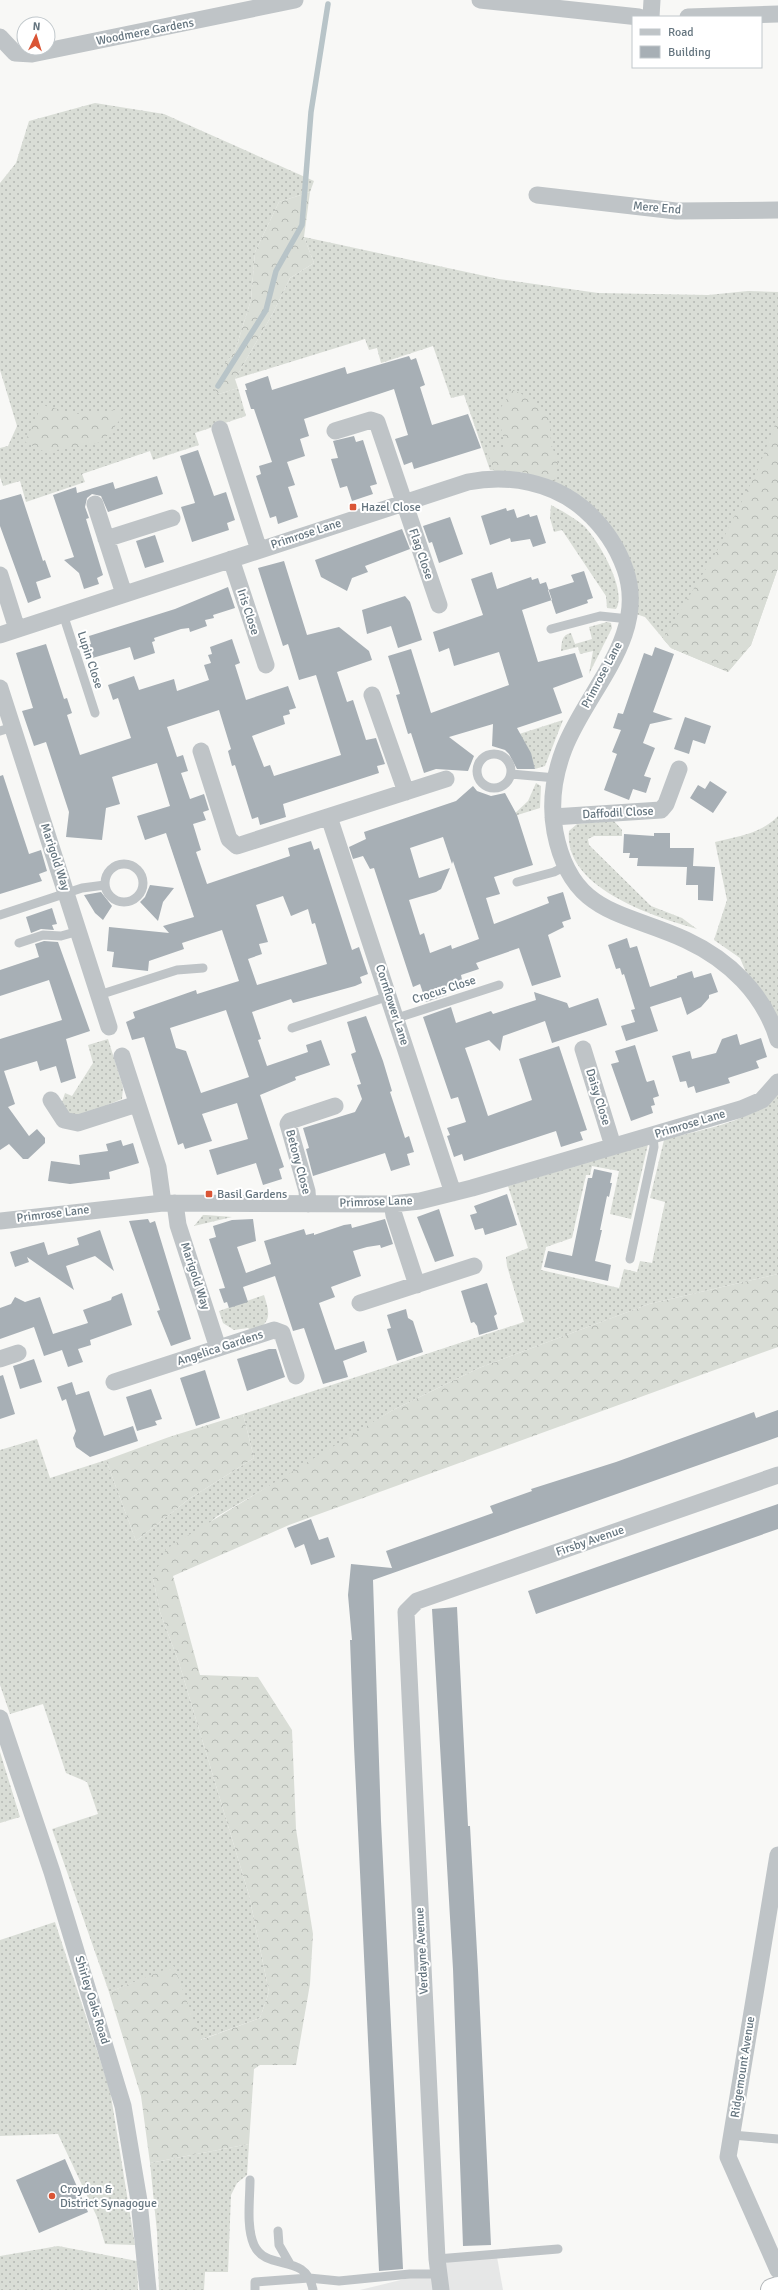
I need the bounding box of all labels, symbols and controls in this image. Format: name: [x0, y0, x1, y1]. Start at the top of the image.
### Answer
street label: Woodmere Gardens: [95, 15, 195, 49]
north arrow: [16, 16, 56, 56]
legend: [632, 16, 762, 68]
text: N: [32, 20, 41, 33]
text: Road: [668, 25, 694, 40]
text: Building: [668, 45, 711, 60]
street label: Mere End: [632, 198, 682, 218]
place label: Hazel Close: [361, 500, 421, 515]
marker: Hazel Close: [348, 502, 358, 512]
street label: Primrose Lane: [269, 516, 343, 552]
street label: Flag Close: [405, 527, 437, 581]
street label: Iris Close: [234, 587, 262, 637]
street label: Lupin Close: [74, 629, 106, 691]
street label: Primrose Lane: [578, 639, 626, 711]
street label: Daffodil Close: [582, 804, 654, 822]
street label: Marigold Way: [37, 821, 73, 893]
street label: Cornflower Lane: [372, 963, 412, 1047]
street label: Crocus Close: [410, 973, 478, 1007]
street label: Daisy Close: [582, 1067, 614, 1127]
street label: Primrose Lane: [653, 1106, 727, 1142]
street label: Betony Close: [282, 1128, 314, 1196]
place label: Basil Gardens: [217, 1187, 287, 1202]
marker: Basil Gardens: [204, 1189, 214, 1199]
street label: Primrose Lane: [339, 1193, 413, 1211]
street label: Primrose Lane: [16, 1202, 90, 1226]
street label: Marigold Way: [177, 1240, 213, 1312]
street label: Angelica Gardens: [175, 1327, 265, 1369]
street label: Firsby Avenue: [554, 1522, 626, 1560]
street label: Verdayne Avenue: [412, 1907, 432, 1995]
street label: Shirley Oaks Road: [71, 1954, 113, 2046]
street label: Ridgemount Avenue: [728, 2015, 758, 2119]
place label: Croydon & District Synagogue: [60, 2182, 157, 2211]
marker: Croydon & District Synagogue: [47, 2191, 57, 2201]

